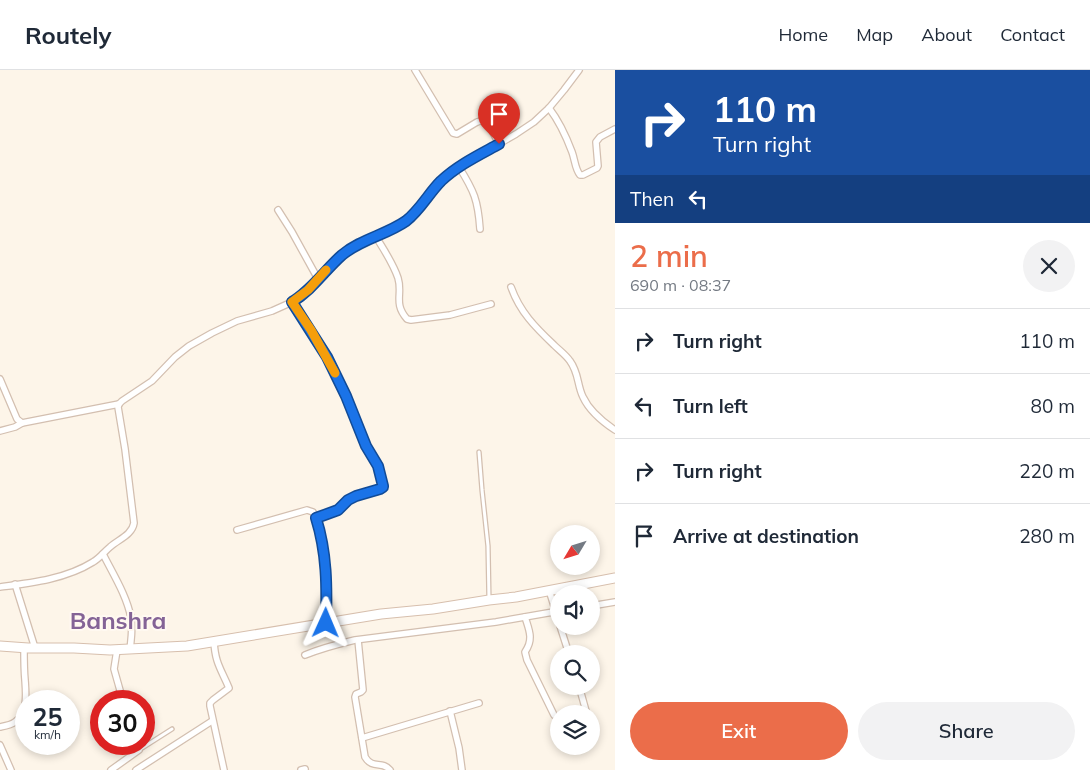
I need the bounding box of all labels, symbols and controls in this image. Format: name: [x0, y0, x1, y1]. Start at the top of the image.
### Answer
text: Routely: [25, 20, 111, 50]
text: Home: [778, 23, 828, 46]
text: Map: [856, 23, 893, 46]
text: About: [921, 23, 972, 46]
text: Contact: [1000, 23, 1065, 46]
text: 110 m: [713, 87, 817, 131]
icon: right: [630, 90, 695, 155]
pin: [478, 93, 520, 144]
icon: arrive: [485, 100, 513, 128]
text: Turn right: [713, 130, 811, 158]
icon: left: [684, 185, 712, 213]
text: Then: [630, 187, 674, 211]
text: 2 min: [630, 237, 708, 275]
button: close: [1023, 240, 1075, 292]
text: 690 m · 08:37: [630, 275, 731, 295]
icon: right: [630, 327, 658, 355]
text: Turn right: [673, 329, 762, 353]
text: 110 m: [1019, 329, 1075, 353]
icon: left: [630, 392, 658, 420]
text: Turn left: [673, 394, 748, 418]
text: 80 m: [1031, 394, 1075, 418]
icon: right: [630, 457, 658, 485]
text: Turn right: [673, 459, 762, 483]
text: 220 m: [1019, 459, 1075, 483]
icon: arrive: [630, 522, 658, 550]
text: Arrive at destination: [673, 524, 859, 548]
text: 280 m: [1019, 524, 1075, 548]
north arrow: [550, 525, 600, 575]
map controls: [550, 525, 600, 755]
button: sound: [550, 585, 600, 635]
position arrow: [299, 596, 351, 648]
district label: Banshra: [70, 605, 166, 635]
button: search: [550, 645, 600, 695]
speed limit sign: 30: [90, 690, 155, 755]
text: 25: [32, 701, 63, 732]
button: Exit: [630, 702, 848, 760]
button: Share: [858, 702, 1075, 760]
button: layers: [550, 705, 600, 755]
text: km/h: [34, 727, 61, 742]

